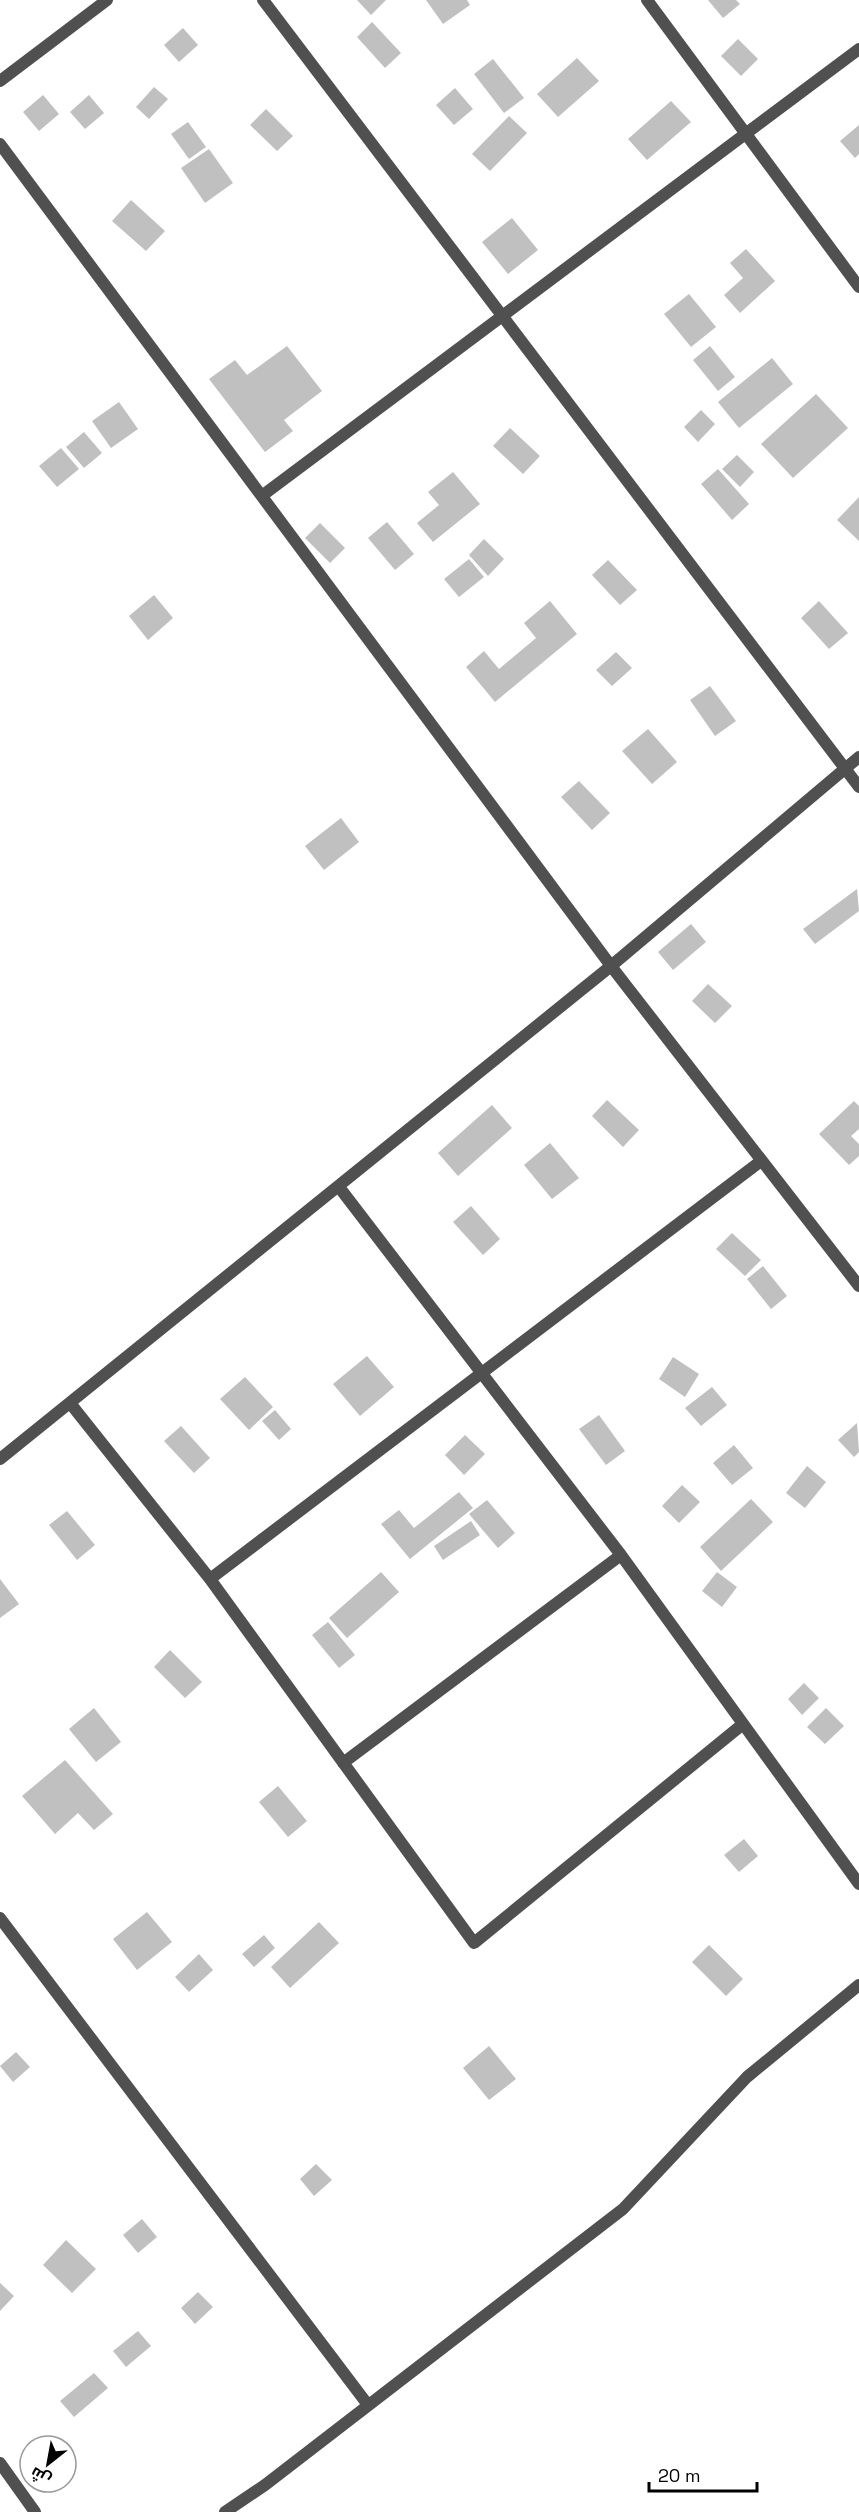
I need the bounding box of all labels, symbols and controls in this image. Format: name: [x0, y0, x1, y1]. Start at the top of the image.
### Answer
north arrow: [18, 2434, 78, 2494]
scale bar: [649, 2455, 757, 2493]
text: ش: [26, 2462, 55, 2491]
text: 20 m: [658, 2464, 701, 2487]

